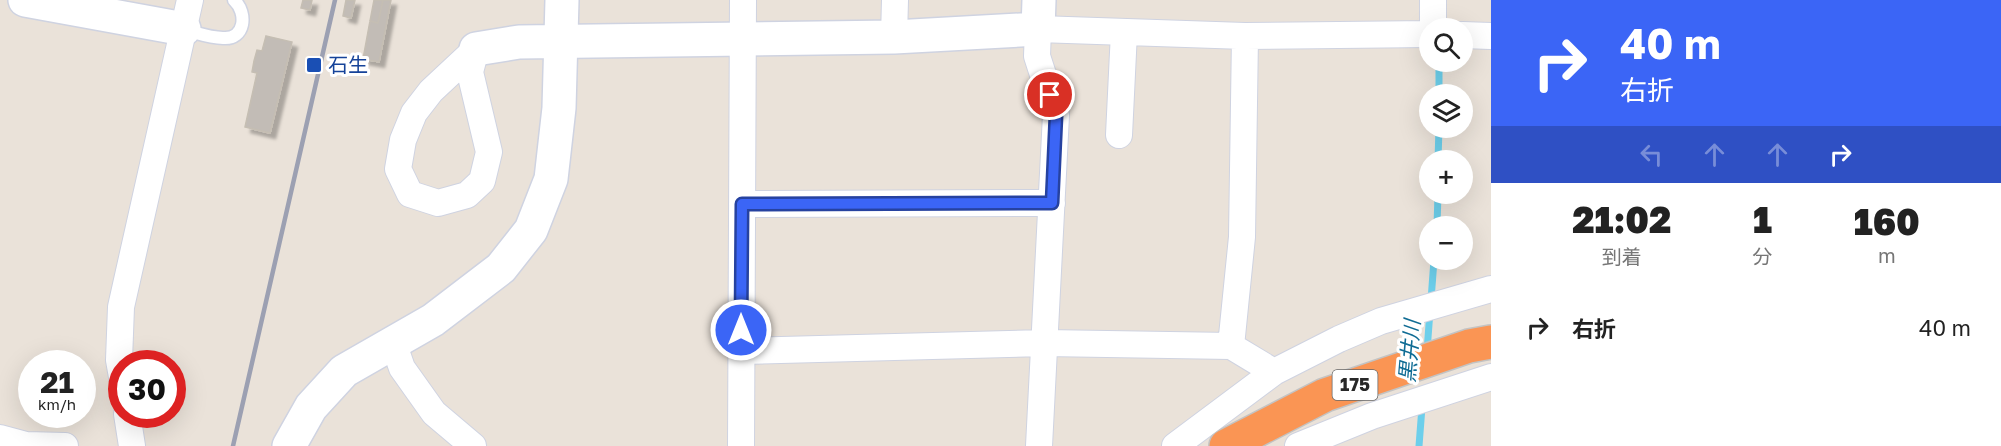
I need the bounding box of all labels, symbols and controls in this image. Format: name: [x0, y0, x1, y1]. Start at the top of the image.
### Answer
map controls: [1419, 18, 1473, 270]
button: search: [1419, 18, 1473, 72]
text: 40 m: [1620, 18, 1721, 68]
icon: right: [1521, 24, 1599, 102]
place label: 石生: [328, 52, 368, 76]
marker: 石生: [305, 56, 323, 74]
pin: [1024, 69, 1075, 120]
text: 右折: [1620, 74, 1674, 106]
icon: arrive: [1033, 78, 1066, 111]
button: layers: [1419, 84, 1473, 138]
icon: left: [1635, 138, 1668, 171]
icon: ahead: [1698, 138, 1731, 171]
icon: ahead: [1761, 138, 1794, 171]
icon: right: [1824, 138, 1857, 171]
button: +: [1419, 150, 1473, 204]
text: 21:02: [1572, 198, 1671, 241]
text: 1: [1753, 198, 1772, 241]
text: 160: [1854, 200, 1920, 243]
button: −: [1419, 216, 1473, 270]
text: m: [1878, 243, 1896, 267]
text: 到着: [1602, 244, 1642, 268]
text: 分: [1753, 244, 1773, 268]
position arrow: [709, 298, 773, 362]
icon: right: [1521, 311, 1554, 344]
text: 40 m: [1919, 314, 1971, 341]
text: 右折: [1572, 315, 1616, 342]
water label: 黒井川: [1393, 316, 1425, 383]
speed limit sign: 30: [108, 350, 186, 428]
text: 21: [40, 364, 74, 400]
road number: 175: [1332, 370, 1378, 400]
text: km/h: [38, 395, 76, 413]

